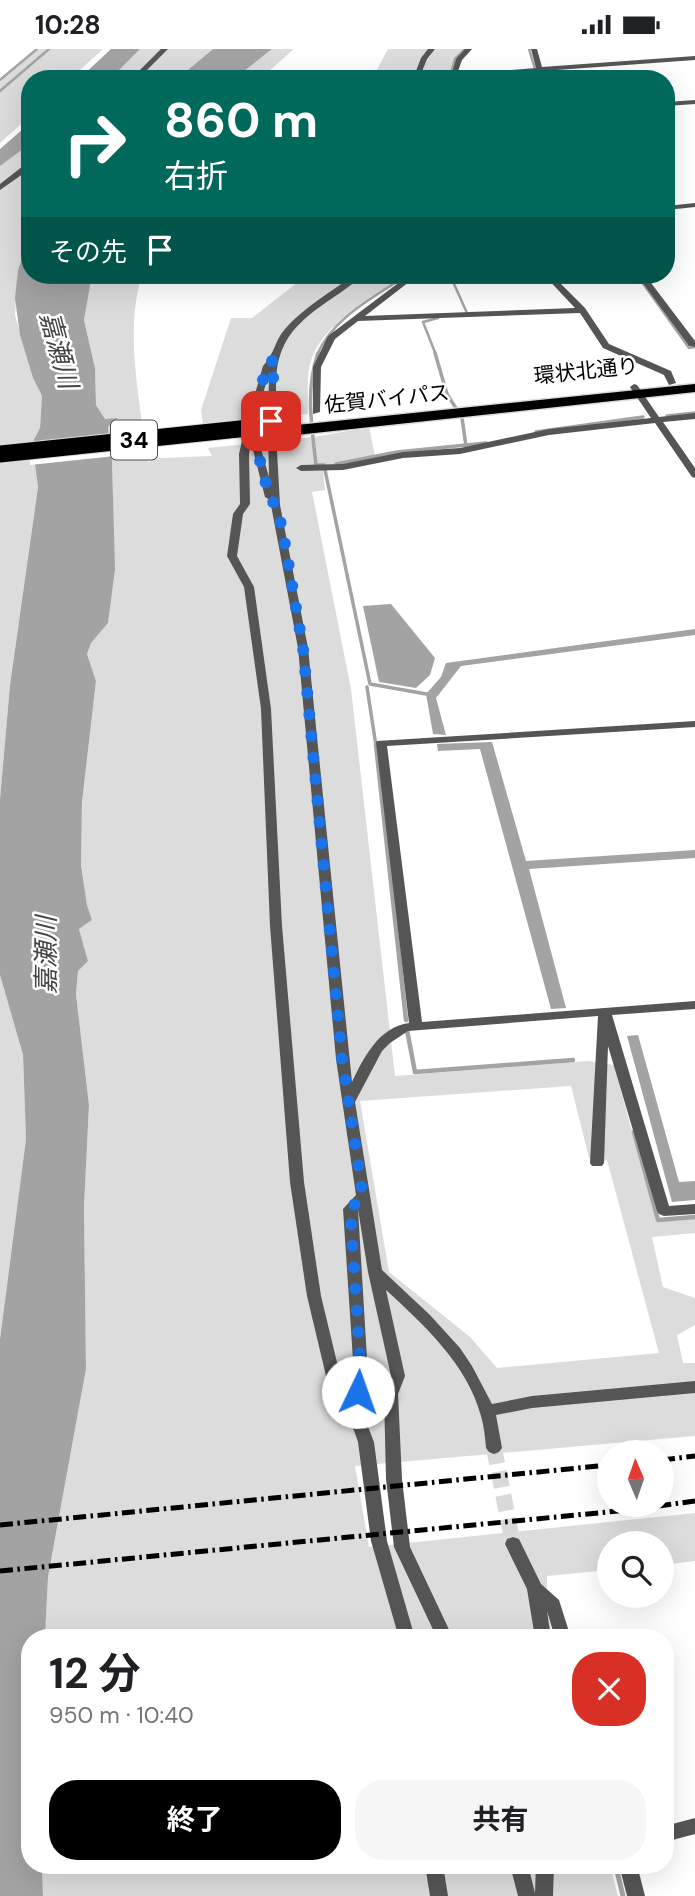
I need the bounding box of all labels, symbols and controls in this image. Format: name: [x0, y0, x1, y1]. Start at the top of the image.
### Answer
text: 10:28: [35, 8, 101, 42]
text: 860 m: [164, 88, 318, 152]
icon: right: [49, 98, 140, 189]
text: 右折: [164, 155, 228, 197]
icon: arrive: [141, 231, 179, 269]
text: その先: [49, 235, 127, 269]
water label: 嘉瀬川: [32, 308, 86, 395]
street label: 環状北通り: [532, 352, 640, 390]
street label: 佐賀バイパス: [323, 379, 451, 419]
pin: [241, 391, 301, 451]
icon: arrive: [252, 402, 290, 440]
road number: 34: [111, 421, 157, 459]
water label: 嘉瀬川: [29, 913, 63, 994]
position arrow: [321, 1355, 395, 1429]
north arrow: [597, 1440, 674, 1517]
map controls: [597, 1440, 674, 1608]
button: search: [597, 1531, 674, 1608]
text: 12 分: [49, 1646, 140, 1701]
button: close: [572, 1652, 646, 1726]
text: 950 m · 10:40: [49, 1700, 194, 1730]
button: 終了: [49, 1780, 341, 1860]
button: 共有: [355, 1780, 646, 1860]

